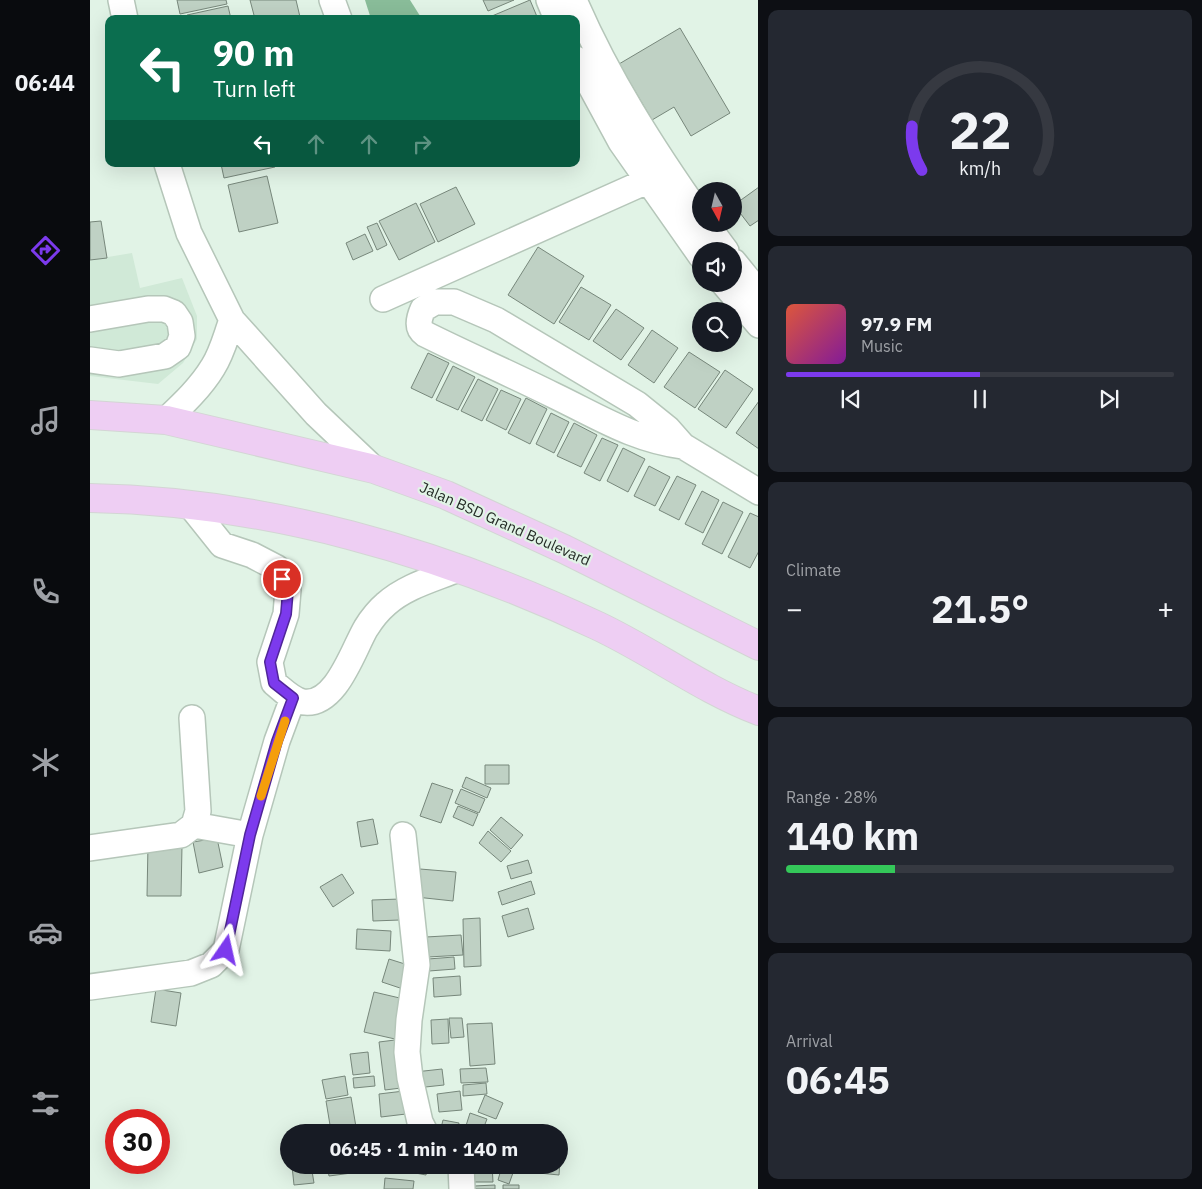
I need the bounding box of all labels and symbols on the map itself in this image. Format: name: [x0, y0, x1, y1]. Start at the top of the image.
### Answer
north arrow: [692, 182, 742, 232]
street label: Jalan BSD Grand Boulevard: [417, 477, 594, 570]
pin: [261, 558, 303, 600]
position arrow: [199, 923, 251, 975]
speed limit sign: 30: [105, 1109, 170, 1174]

